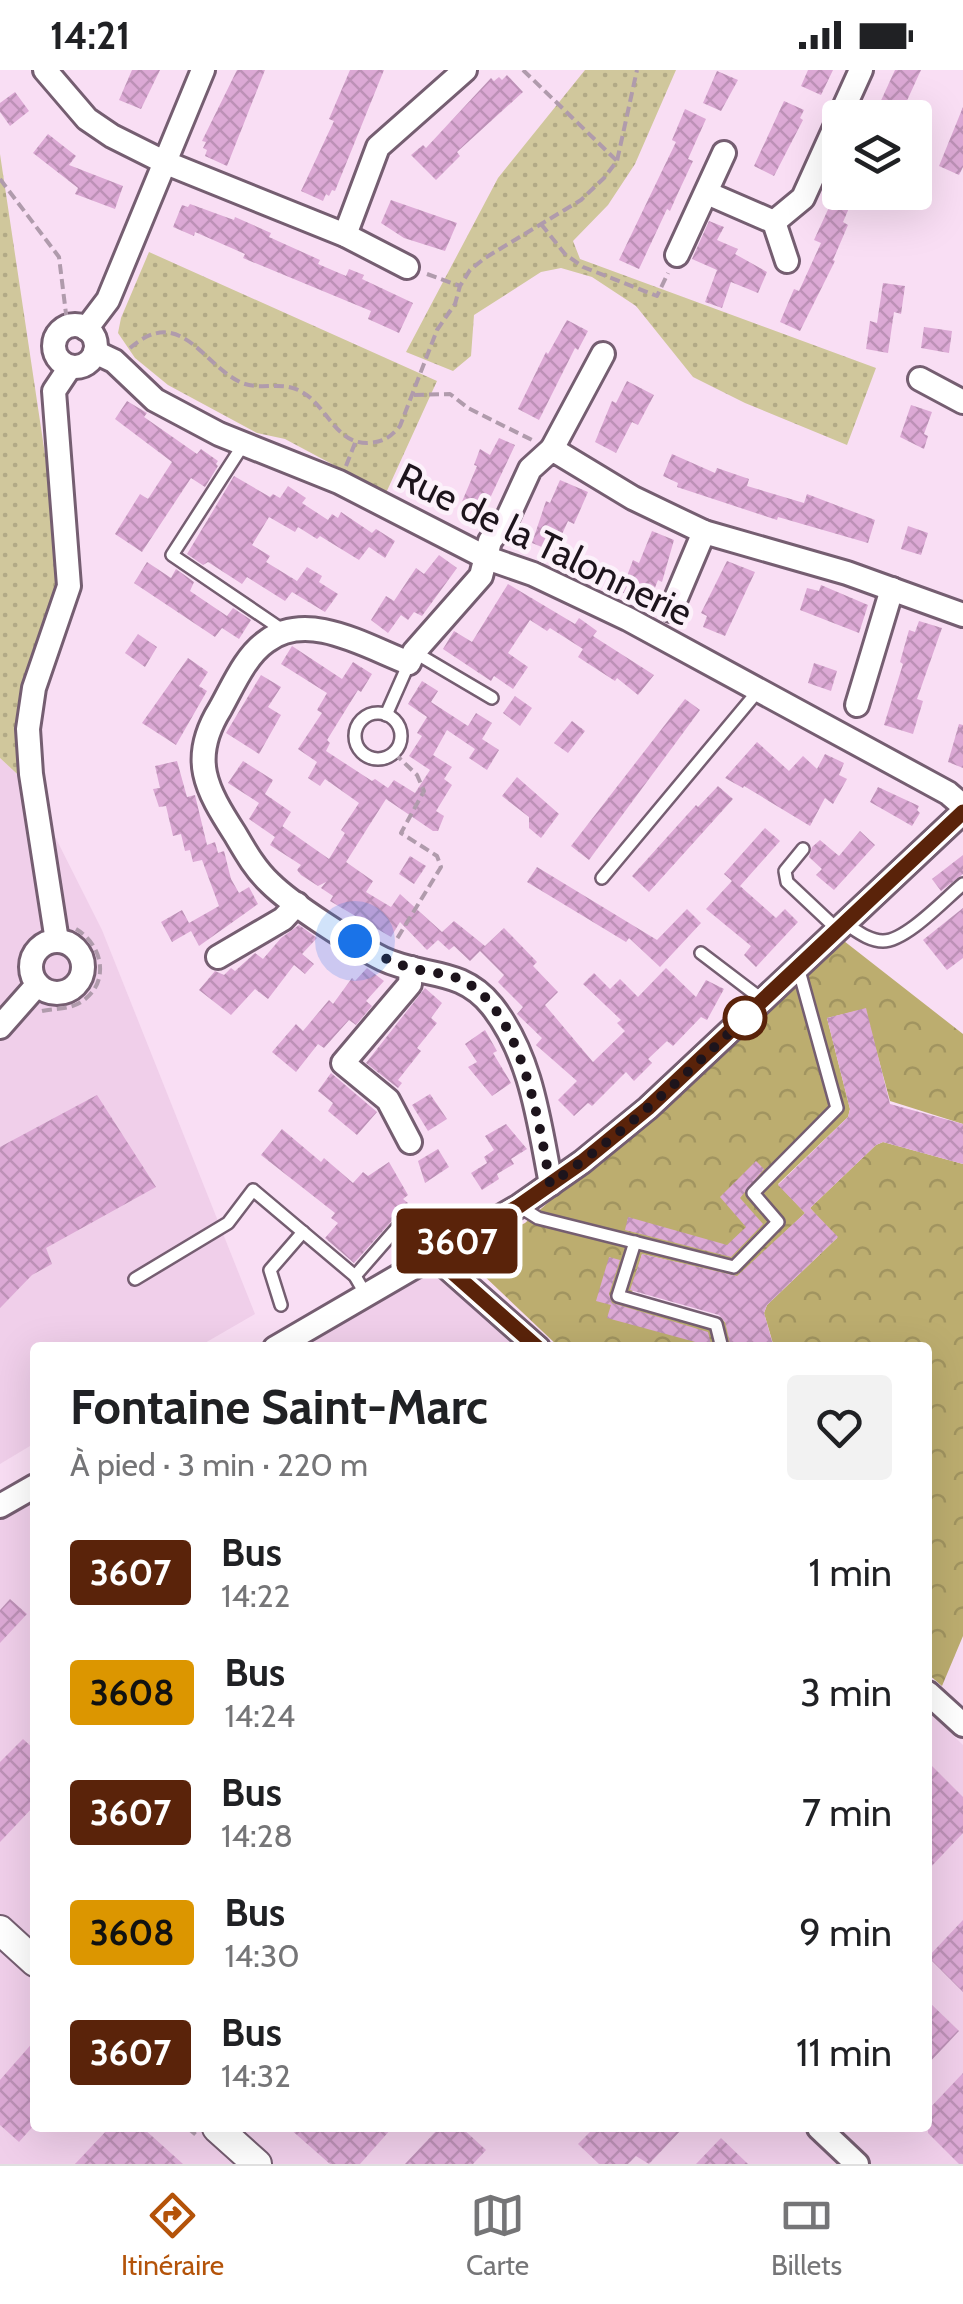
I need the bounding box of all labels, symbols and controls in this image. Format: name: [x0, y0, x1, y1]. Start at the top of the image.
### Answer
text: 14:21: [50, 12, 130, 59]
map controls: [822, 100, 932, 210]
button: layers: [822, 100, 932, 210]
street label: Rue de la Talonnerie: [390, 452, 700, 636]
your location: [330, 916, 380, 966]
unlabelled marker: [724, 997, 766, 1039]
line badge: 3607: [387, 1208, 527, 1274]
text: 3607: [416, 1220, 498, 1263]
button: heart: [787, 1375, 892, 1480]
text: Fontaine Saint-Marc: [70, 1378, 488, 1436]
text: À pied · 3 min · 220 m: [70, 1445, 368, 1484]
text: Bus: [221, 1529, 282, 1576]
text: 1 min: [808, 1549, 892, 1596]
text: 3607: [90, 1551, 171, 1594]
text: 14:22: [221, 1576, 290, 1615]
text: Bus: [224, 1649, 285, 1696]
text: 3 min: [800, 1669, 892, 1716]
text: 3608: [90, 1671, 174, 1714]
text: 14:24: [224, 1696, 295, 1735]
text: Bus: [221, 1769, 282, 1816]
text: 7 min: [802, 1789, 892, 1836]
text: 3607: [90, 1791, 171, 1834]
text: 14:28: [221, 1816, 293, 1855]
text: Bus: [224, 1889, 285, 1936]
text: 9 min: [799, 1909, 892, 1956]
text: 3608: [90, 1911, 174, 1954]
text: 14:30: [224, 1936, 300, 1975]
text: Bus: [221, 2009, 282, 2056]
text: 11 min: [796, 2029, 892, 2076]
text: 3607: [90, 2031, 171, 2074]
text: 14:32: [221, 2056, 291, 2095]
tab: Itinéraire: [121, 2188, 224, 2282]
tab: Carte: [466, 2188, 529, 2282]
tab: Billets: [771, 2188, 842, 2282]

